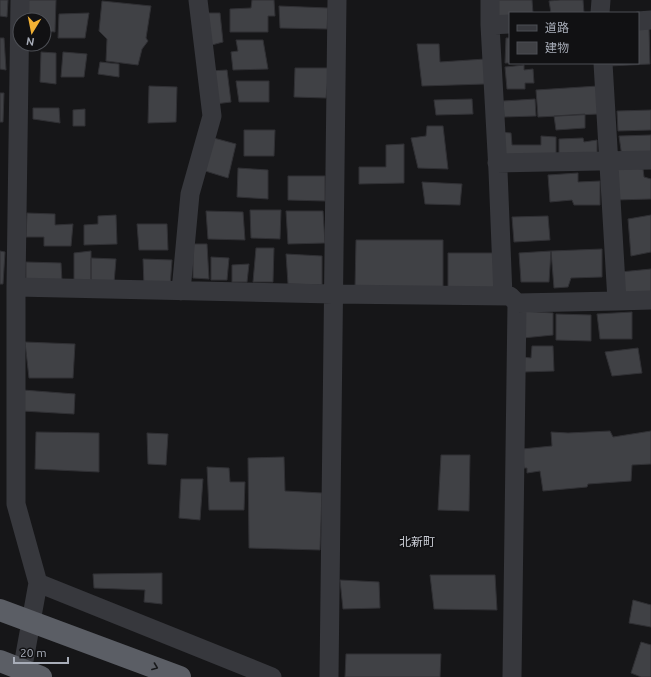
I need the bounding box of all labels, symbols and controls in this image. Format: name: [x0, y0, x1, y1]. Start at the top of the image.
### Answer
north arrow: [12, 12, 52, 52]
legend: [509, 12, 639, 64]
text: 道路: [545, 21, 569, 34]
text: N: [25, 35, 35, 48]
text: 建物: [545, 41, 569, 54]
district label: 北新町: [399, 535, 435, 548]
scale bar: [14, 639, 68, 665]
text: 20 m: [20, 646, 47, 659]
one-way arrow: [151, 663, 158, 671]

